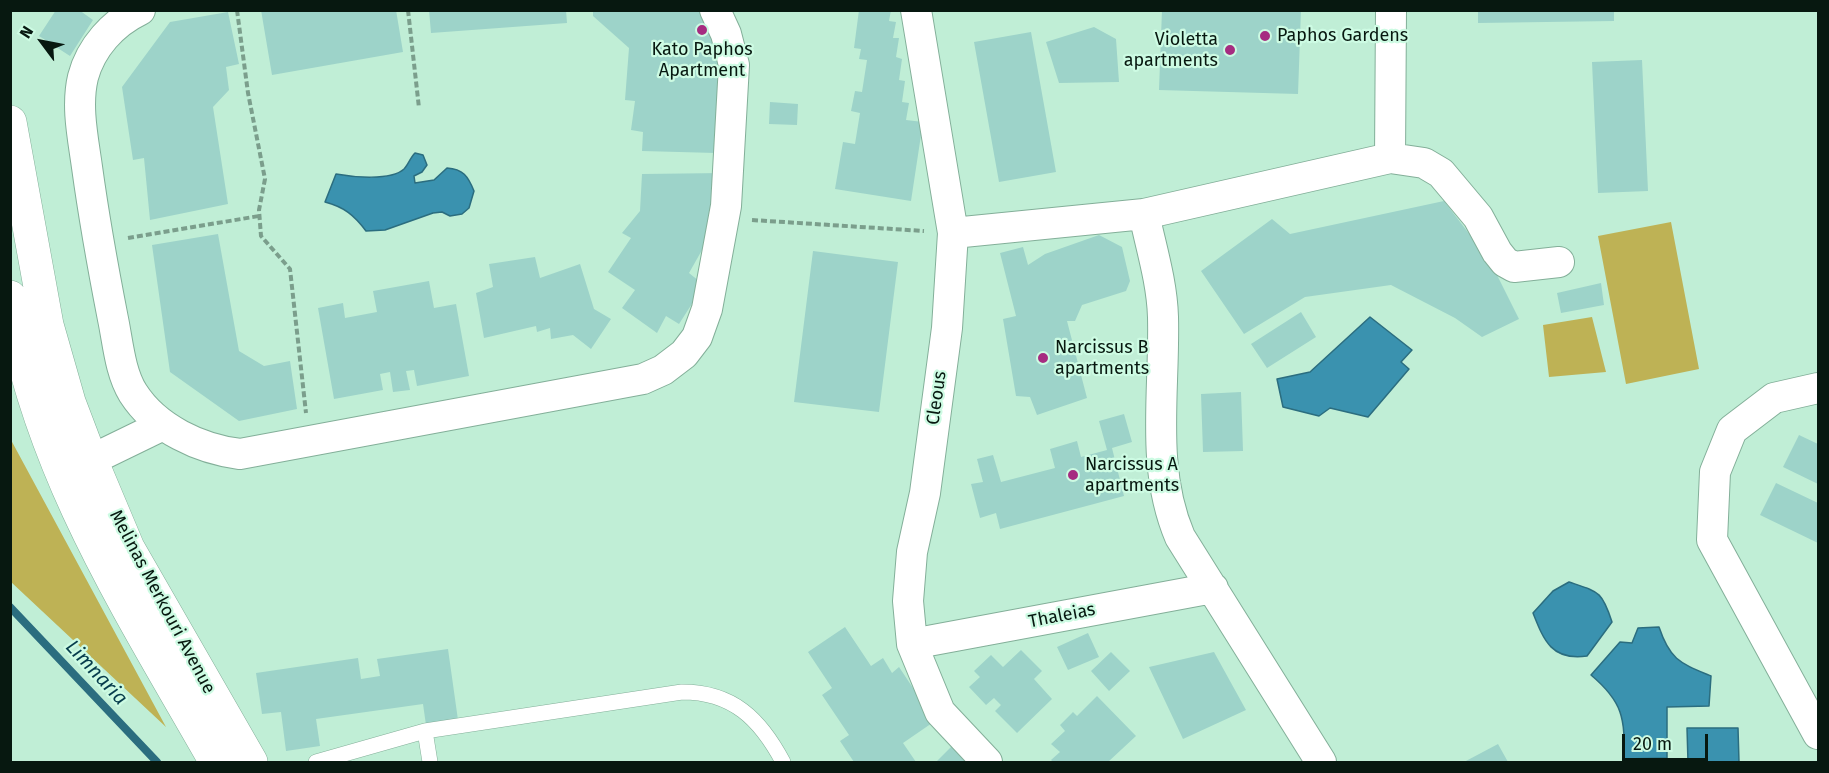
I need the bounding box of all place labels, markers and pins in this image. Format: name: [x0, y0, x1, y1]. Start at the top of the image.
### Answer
marker: Kato Paphos Apartment: [695, 23, 709, 37]
place label: Paphos Gardens: [1277, 25, 1408, 47]
place label: Violetta apartments: [1124, 29, 1218, 72]
marker: Paphos Gardens: [1258, 29, 1272, 43]
place label: Kato Paphos Apartment: [651, 39, 753, 82]
marker: Violetta apartments: [1223, 43, 1237, 57]
place label: Narcissus B apartments: [1055, 337, 1149, 380]
marker: Narcissus B apartments: [1036, 351, 1050, 365]
place label: Narcissus A apartments: [1085, 454, 1179, 496]
marker: Narcissus A apartments: [1066, 468, 1080, 482]

